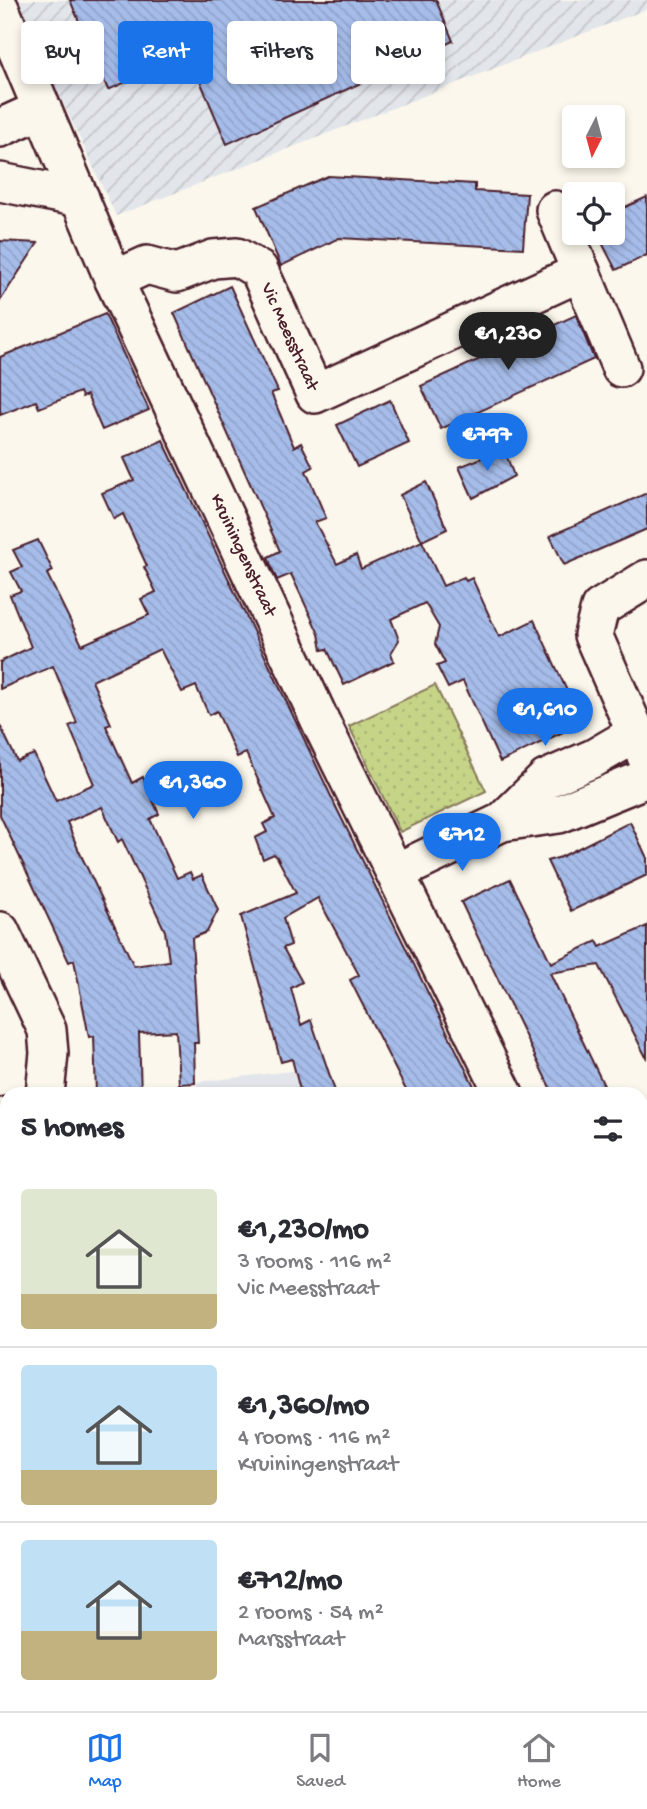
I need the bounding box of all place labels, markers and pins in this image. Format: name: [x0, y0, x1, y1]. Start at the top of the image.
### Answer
pin: €1,230: [451, 312, 565, 372]
pin: €797: [446, 414, 528, 473]
pin: €1,610: [488, 688, 602, 748]
pin: €1,360: [136, 762, 250, 821]
pin: €712: [421, 814, 503, 873]

